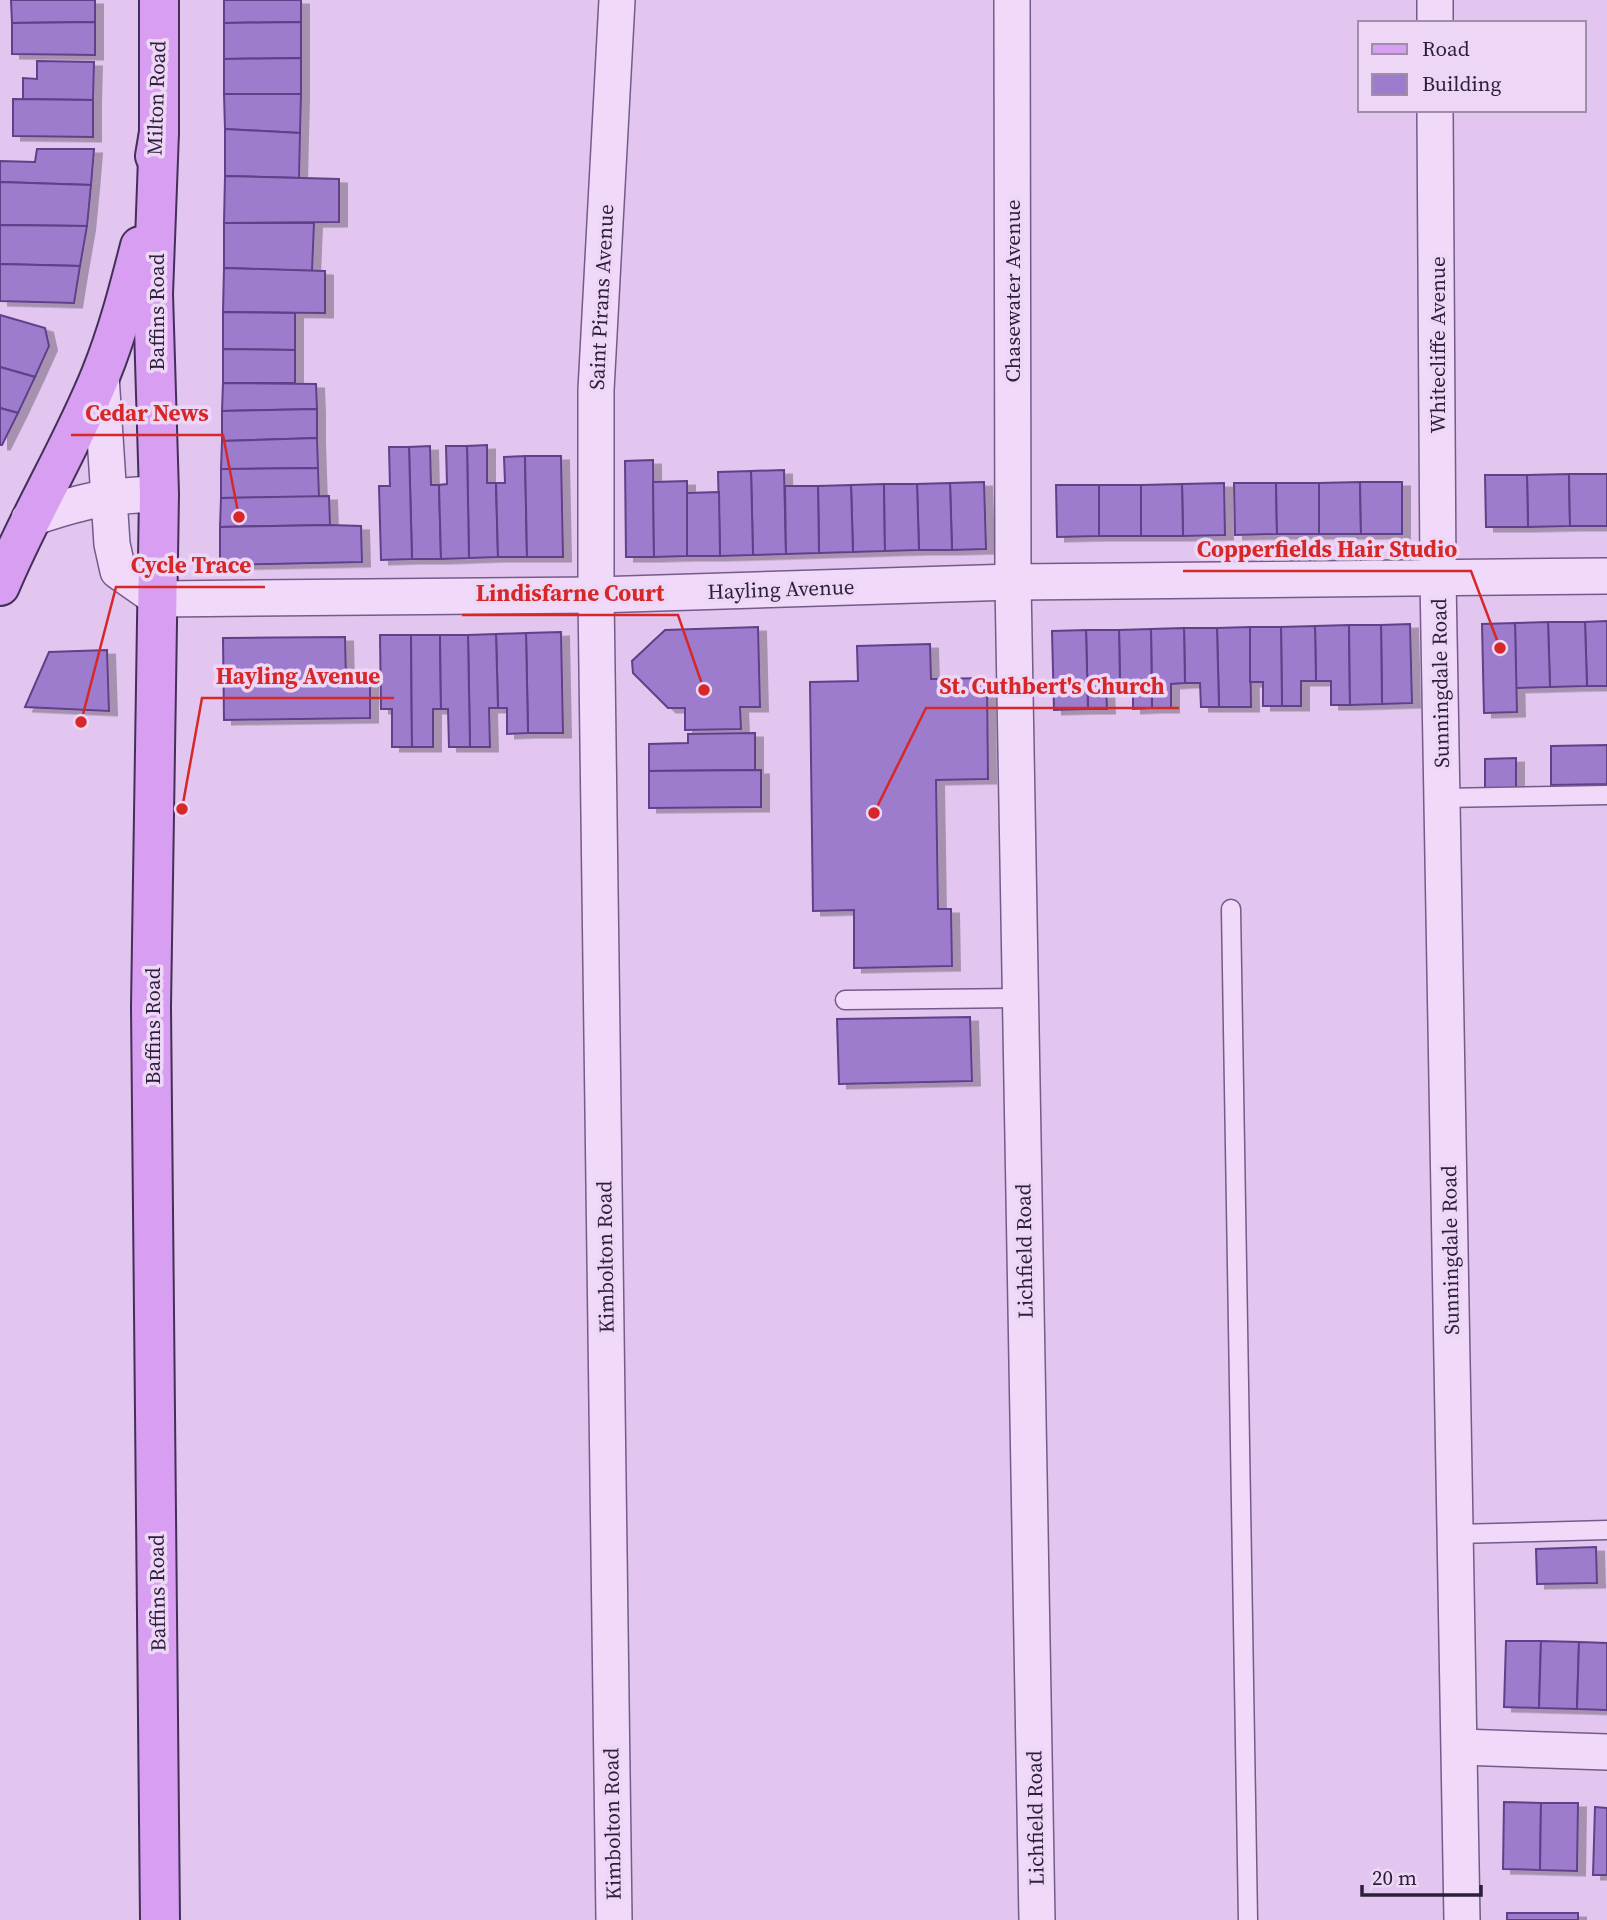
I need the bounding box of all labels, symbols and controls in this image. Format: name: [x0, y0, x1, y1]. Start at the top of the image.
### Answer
legend: [1358, 21, 1586, 112]
text: Road: [1422, 34, 1470, 63]
street label: Milton Road: [140, 40, 173, 156]
text: Building: [1422, 69, 1501, 98]
street label: Chasewater Avenue: [998, 200, 1027, 382]
street label: Saint Pirans Avenue: [582, 203, 620, 391]
street label: Baffins Road: [142, 253, 171, 371]
street label: Whitecliffe Avenue: [1423, 256, 1452, 434]
callout: Cedar News: [71, 391, 223, 435]
text: Cedar News: [85, 397, 209, 429]
callout: Copperfields Hair Studio: [1183, 527, 1471, 571]
text: Copperfields Hair Studio: [1197, 533, 1457, 565]
callout: Cycle Trace: [116, 543, 265, 587]
text: Cycle Trace: [131, 549, 251, 581]
callout: Lindisfarne Court: [462, 571, 678, 615]
street label: Hayling Avenue: [707, 572, 855, 606]
text: Lindisfarne Court: [476, 577, 665, 609]
street label: Sunningdale Road: [1424, 598, 1456, 768]
callout: Hayling Avenue: [202, 654, 394, 698]
text: Hayling Avenue: [216, 660, 380, 692]
callout: St. Cuthbert's Church: [926, 664, 1179, 708]
text: St. Cuthbert's Church: [939, 670, 1165, 702]
street label: Baffins Road: [138, 967, 167, 1085]
street label: Sunningdale Road: [1434, 1165, 1466, 1335]
street label: Kimbolton Road: [589, 1180, 621, 1333]
street label: Lichfield Road: [1008, 1183, 1040, 1319]
street label: Baffins Road: [141, 1534, 173, 1652]
street label: Kimbolton Road: [596, 1747, 628, 1900]
street label: Lichfield Road: [1019, 1750, 1051, 1886]
scale bar: [1362, 1854, 1481, 1898]
text: 20 m: [1372, 1863, 1417, 1892]

